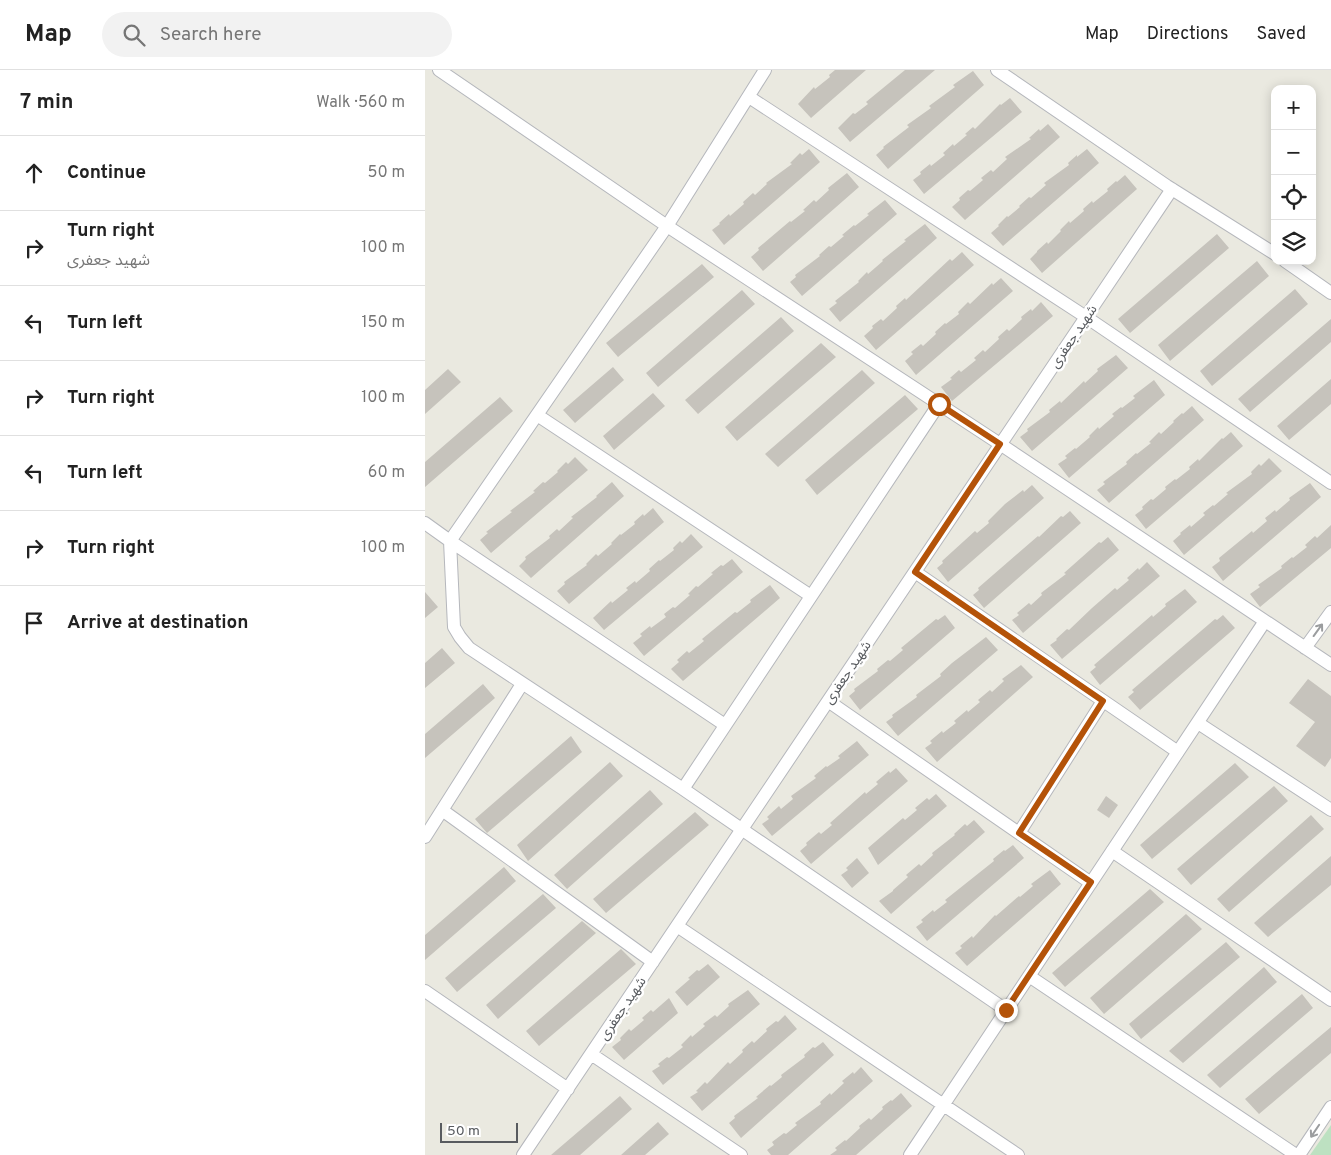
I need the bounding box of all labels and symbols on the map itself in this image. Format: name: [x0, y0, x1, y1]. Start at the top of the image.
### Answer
street label: شهید جعفری: [1047, 302, 1102, 372]
route start: [928, 393, 951, 416]
one-way arrow: [1313, 623, 1323, 637]
street label: شهید جعفری: [821, 638, 876, 708]
street label: شهید جعفری: [596, 974, 651, 1044]
route end: [995, 999, 1018, 1022]
scale bar: [440, 1120, 517, 1143]
one-way arrow: [1310, 1124, 1320, 1138]

